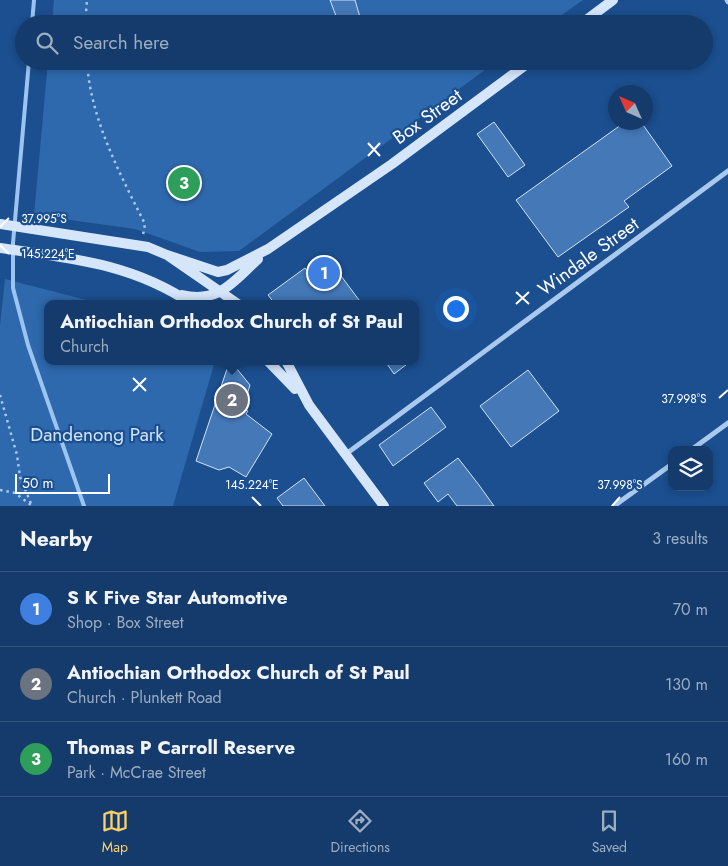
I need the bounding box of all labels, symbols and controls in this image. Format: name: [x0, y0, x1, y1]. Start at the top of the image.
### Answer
search box: [15, 15, 713, 70]
icon: search: [33, 29, 61, 57]
text: Search here: [73, 29, 169, 56]
street label: Box Street: [387, 82, 468, 151]
north arrow: [608, 85, 653, 130]
pin: 3: [168, 164, 200, 202]
text: 37.995°S: [21, 210, 67, 228]
street label: Windale Street: [532, 210, 645, 302]
text: 145.224°E: [21, 245, 75, 263]
pin: 1: [308, 254, 340, 292]
your location: [443, 296, 469, 322]
popup: [44, 300, 419, 365]
text: Antiochian Orthodox Church of St Paul: [60, 308, 403, 335]
text: Church: [60, 335, 109, 358]
pin: 2: [216, 381, 248, 419]
text: 37.998°S: [661, 390, 707, 408]
park label: Dandenong Park: [30, 421, 164, 448]
map controls: [668, 446, 713, 491]
button: layers: [668, 446, 713, 491]
scale bar: [15, 471, 110, 494]
text: 50 m: [22, 473, 53, 493]
text: 145.224°E: [225, 476, 279, 494]
text: 37.998°S: [597, 476, 643, 494]
text: Nearby: [20, 524, 92, 554]
text: 3 results: [652, 527, 708, 550]
text: S K Five Star Automotive: [67, 584, 288, 611]
text: 1: [32, 598, 40, 621]
text: 70 m: [673, 598, 708, 621]
text: Shop · Box Street: [67, 611, 184, 634]
text: Antiochian Orthodox Church of St Paul: [67, 659, 410, 686]
text: 2: [31, 673, 41, 696]
text: 130 m: [665, 673, 708, 696]
text: Church · Plunkett Road: [67, 686, 222, 709]
text: Thomas P Carroll Reserve: [67, 734, 295, 761]
text: 3: [31, 748, 41, 771]
text: 160 m: [665, 748, 708, 771]
text: Park · McCrae Street: [67, 761, 206, 784]
tab: Map: [101, 807, 129, 857]
tab: Directions: [331, 807, 390, 857]
tab: Saved: [592, 807, 627, 857]

